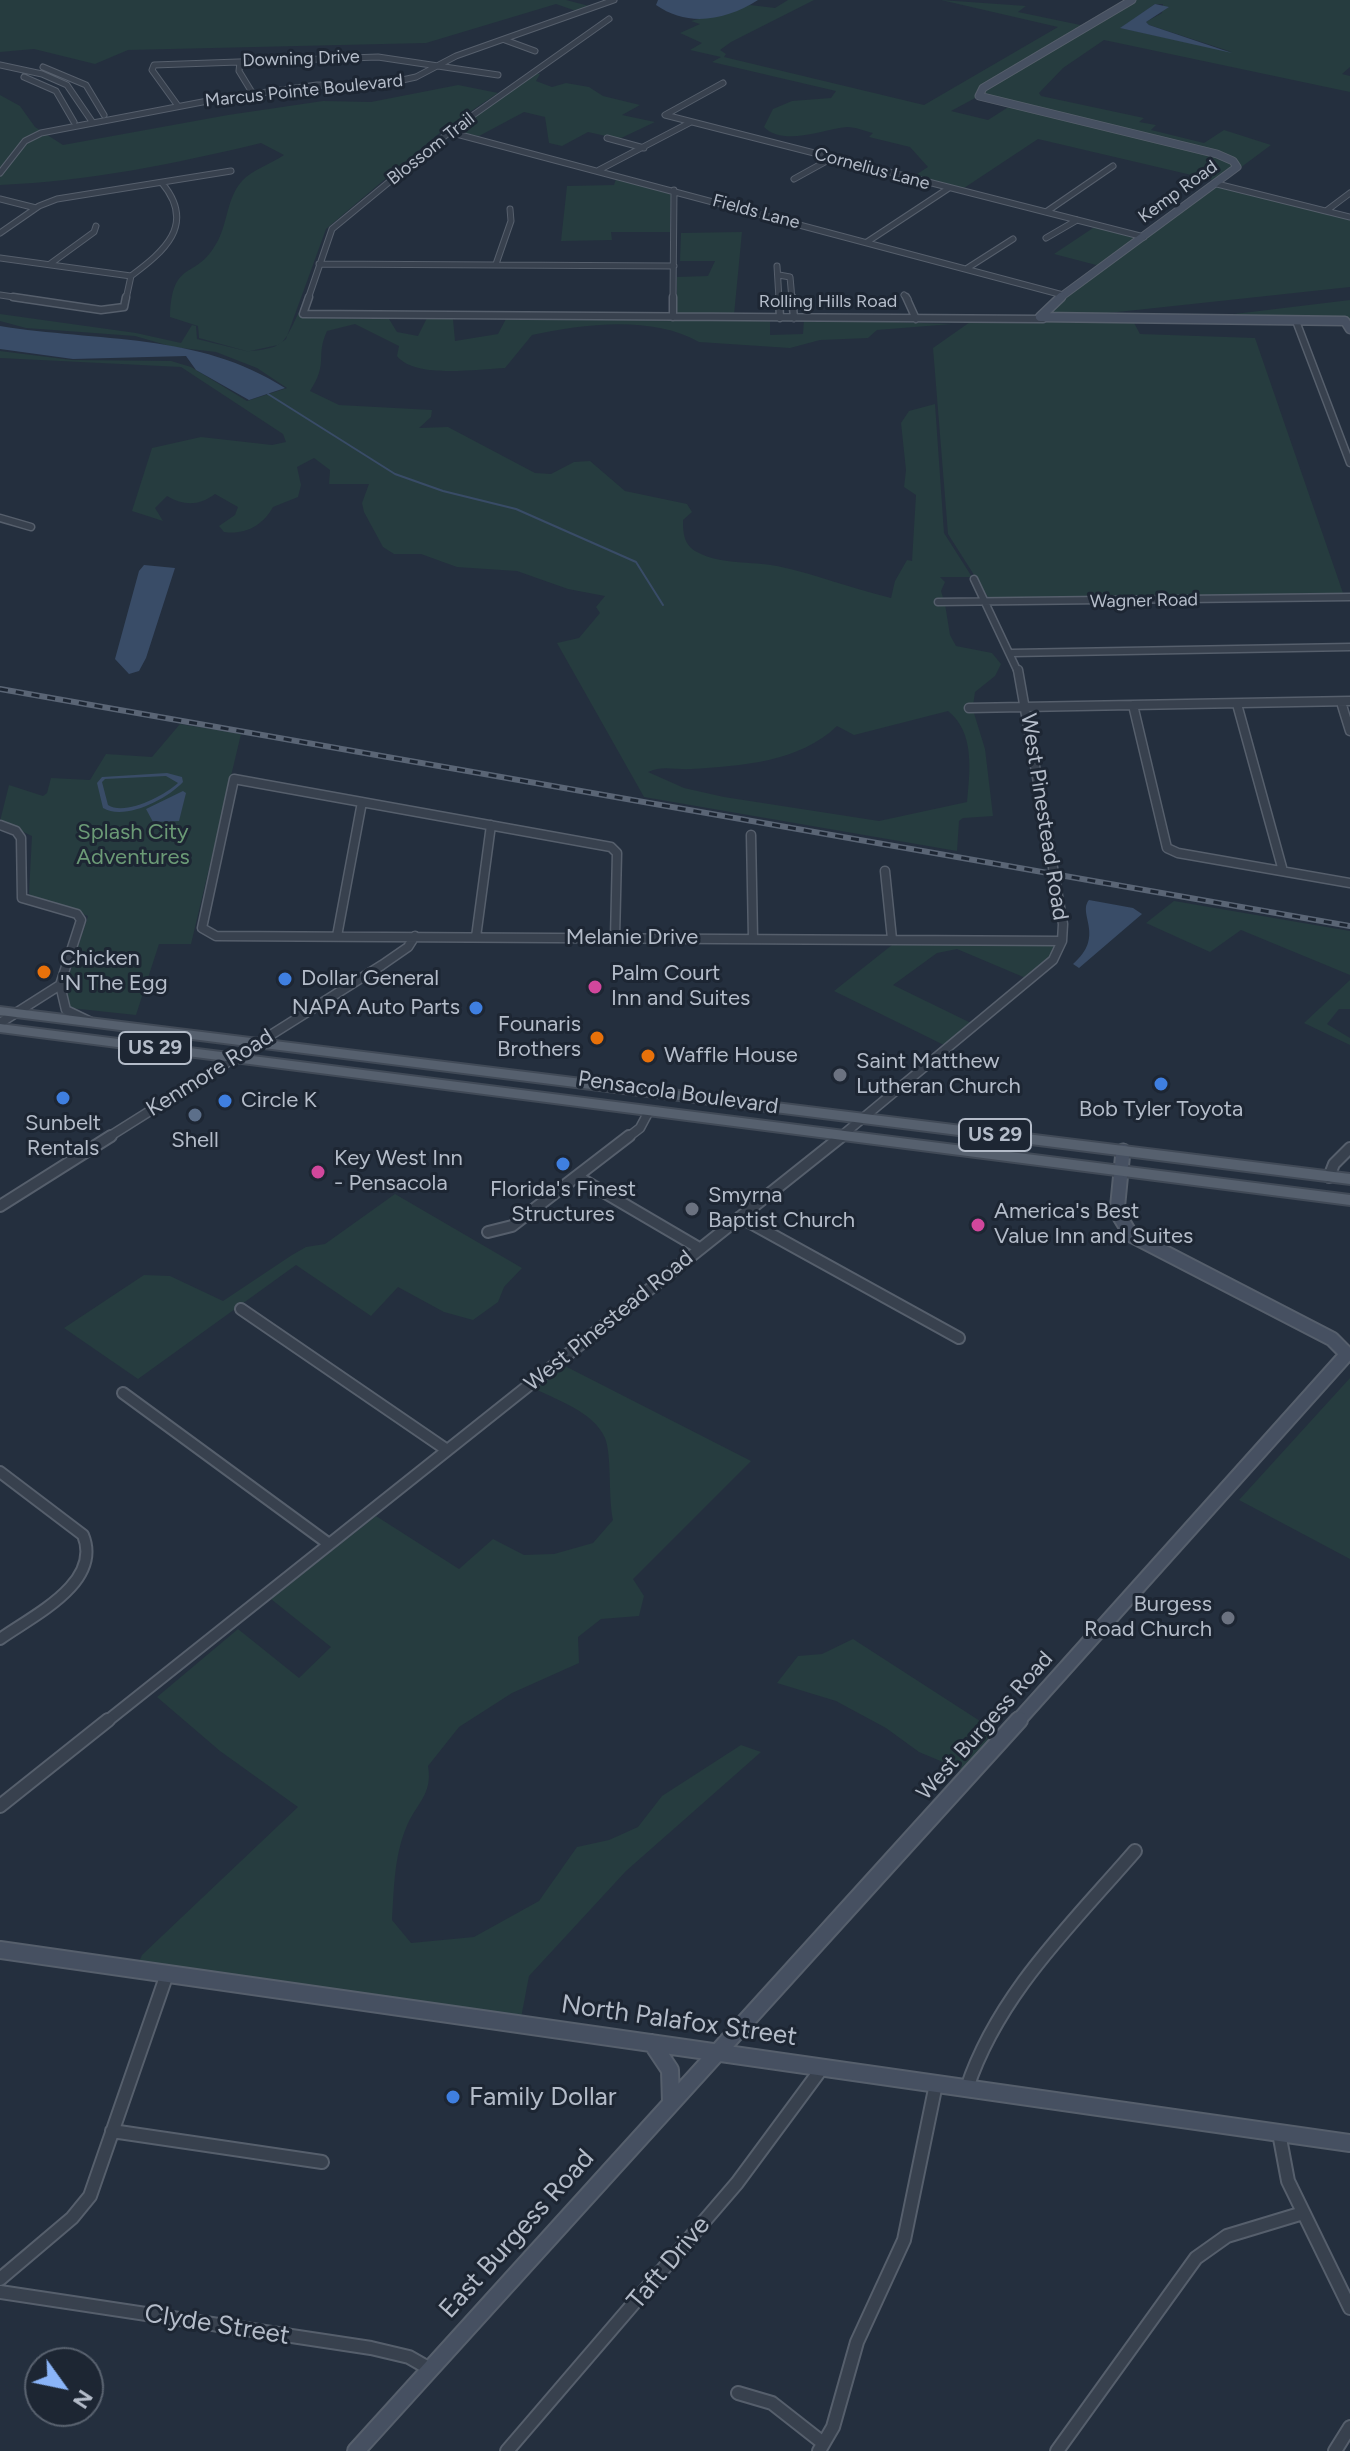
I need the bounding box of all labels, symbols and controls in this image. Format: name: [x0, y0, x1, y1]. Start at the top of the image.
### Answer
street label: Downing Drive: [242, 46, 360, 72]
street label: Marcus Pointe Boulevard: [204, 70, 404, 112]
street label: Blossom Trail: [383, 108, 479, 190]
street label: Cornelius Lane: [812, 143, 932, 195]
street label: Kemp Road: [1134, 156, 1222, 228]
street label: Fields Lane: [710, 190, 802, 234]
street label: Rolling Hills Road: [759, 291, 897, 313]
street label: Wagner Road: [1090, 589, 1198, 613]
street label: West Pinestead Road: [1015, 712, 1073, 922]
park label: Splash City Adventures: [76, 820, 190, 872]
street label: Melanie Drive: [566, 925, 698, 951]
place label: Chicken 'N The Egg: [60, 946, 168, 998]
place label: Palm Court Inn and Suites: [611, 961, 750, 1012]
marker: Chicken 'N The Egg: [35, 963, 53, 981]
place label: Dollar General: [301, 966, 439, 992]
marker: Dollar General: [276, 970, 294, 988]
marker: Palm Court Inn and Suites: [586, 978, 604, 996]
place label: NAPA Auto Parts: [292, 995, 460, 1021]
marker: NAPA Auto Parts: [467, 999, 485, 1017]
place label: Founaris Brothers: [497, 1012, 581, 1064]
street label: Kenmore Road: [142, 1024, 278, 1122]
marker: Founaris Brothers: [588, 1029, 606, 1047]
road number: US 29: [119, 1032, 191, 1064]
place label: Waffle House: [664, 1043, 798, 1069]
marker: Waffle House: [639, 1047, 657, 1065]
place label: Saint Matthew Lutheran Church: [856, 1049, 1021, 1100]
street label: Pensacola Boulevard: [576, 1066, 780, 1120]
marker: Saint Matthew Lutheran Church: [831, 1066, 849, 1084]
marker: Bob Tyler Toyota: [1152, 1075, 1170, 1093]
place label: Circle K: [241, 1088, 317, 1114]
marker: Sunbelt Rentals: [54, 1089, 72, 1107]
marker: Circle K: [216, 1092, 234, 1110]
place label: Bob Tyler Toyota: [1079, 1097, 1243, 1123]
marker: Shell: [186, 1106, 204, 1124]
place label: Sunbelt Rentals: [25, 1111, 101, 1162]
road number: US 29: [959, 1119, 1031, 1151]
place label: Shell: [171, 1128, 219, 1154]
place label: Key West Inn - Pensacola: [334, 1146, 463, 1198]
marker: Florida's Finest Structures: [554, 1155, 572, 1173]
marker: Key West Inn - Pensacola: [309, 1163, 327, 1181]
place label: Florida's Finest Structures: [490, 1177, 636, 1228]
place label: Smyrna Baptist Church: [708, 1183, 855, 1234]
place label: America's Best Value Inn and Suites: [994, 1199, 1193, 1250]
marker: Smyrna Baptist Church: [683, 1200, 701, 1218]
marker: America's Best Value Inn and Suites: [969, 1216, 987, 1234]
street label: West Pinestead Road: [519, 1245, 699, 1397]
place label: Burgess Road Church: [1084, 1592, 1212, 1644]
marker: Burgess Road Church: [1219, 1609, 1237, 1627]
street label: West Burgess Road: [911, 1646, 1059, 1806]
street label: North Palafox Street: [559, 1989, 799, 2053]
place label: Family Dollar: [469, 2081, 617, 2113]
marker: Family Dollar: [444, 2088, 462, 2106]
street label: East Burgess Road: [433, 2143, 601, 2325]
street label: Taft Drive: [621, 2210, 717, 2316]
street label: Clyde Street: [142, 2298, 292, 2352]
north arrow: [24, 2347, 104, 2427]
text: N: [67, 2385, 99, 2414]

